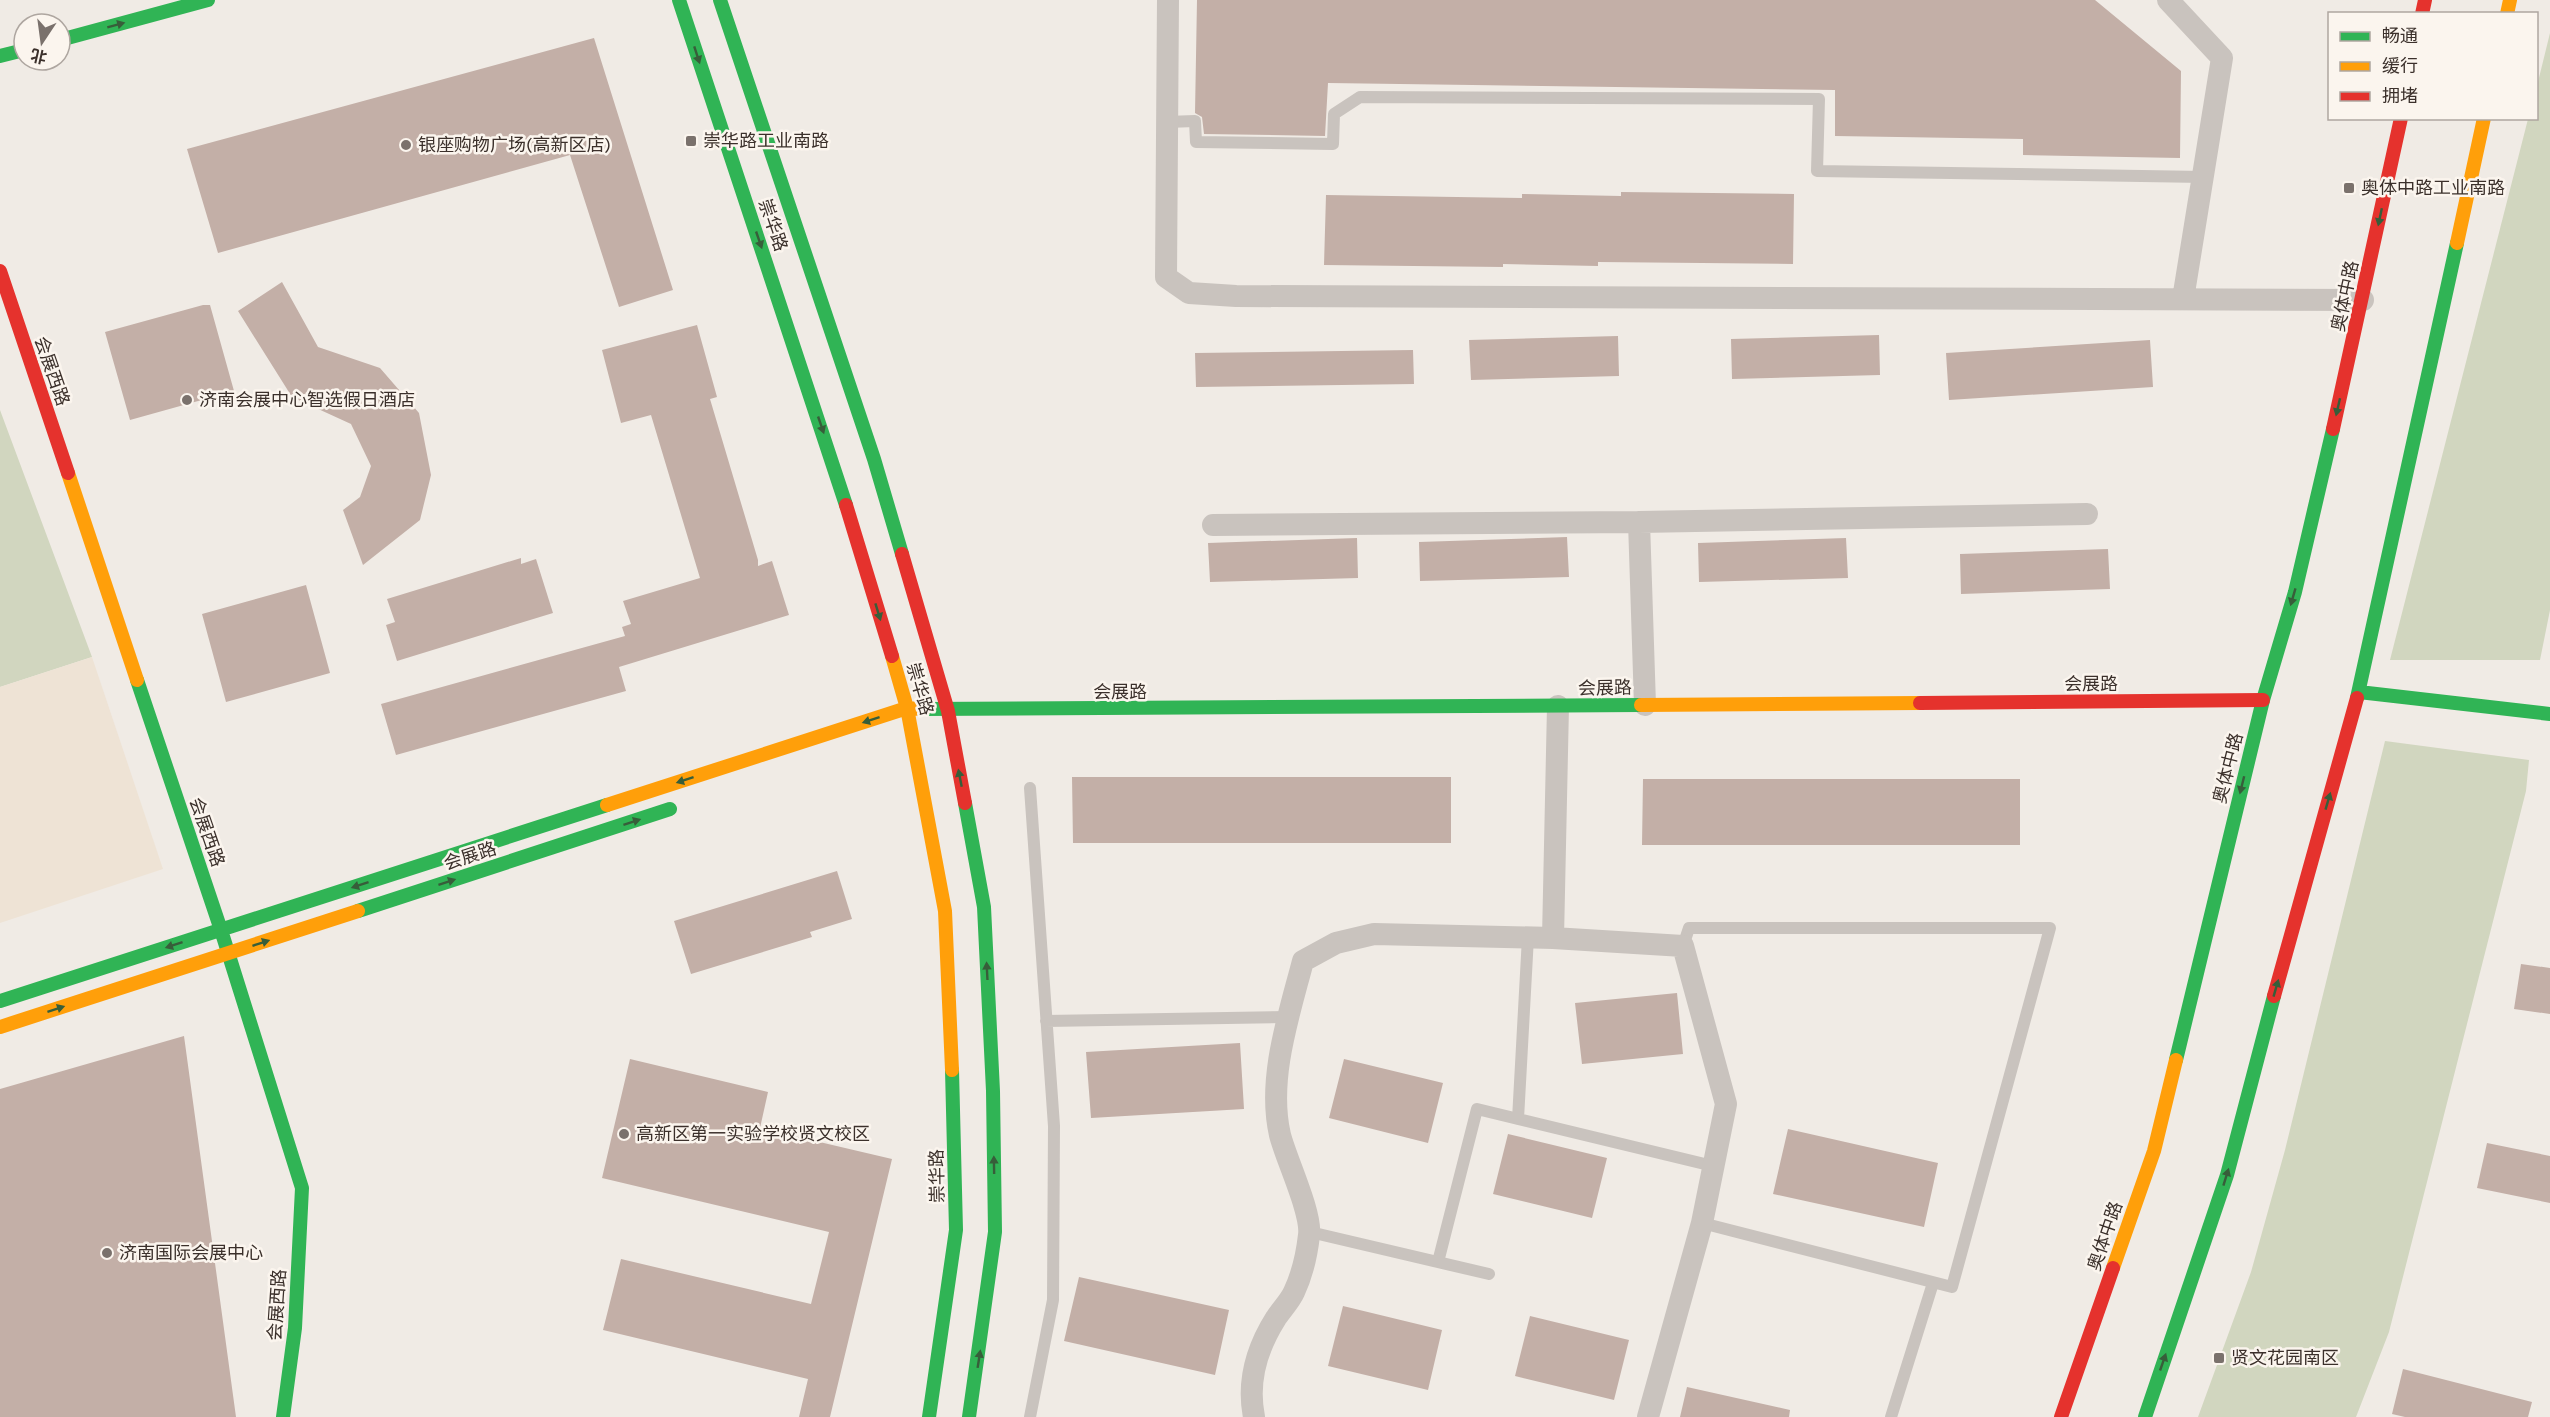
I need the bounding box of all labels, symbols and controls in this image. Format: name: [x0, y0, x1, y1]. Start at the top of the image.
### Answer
north arrow: [12, 12, 72, 72]
legend: [2328, 12, 2538, 120]
one-way arrow: [108, 20, 126, 29]
text: 畅通: [2382, 25, 2418, 47]
text: 北: [29, 45, 49, 67]
one-way arrow: [693, 47, 703, 65]
text: 缓行: [2382, 55, 2418, 77]
text: 拥堵: [2382, 85, 2418, 107]
place label: 崇华路工业南路: [703, 130, 829, 152]
place label: 银座购物广场(高新区店): [418, 134, 611, 156]
marker: 崇华路工业南路: [684, 134, 698, 148]
marker: 银座购物广场(高新区店): [399, 138, 413, 152]
place label: 奥体中路工业南路: [2361, 177, 2505, 199]
marker: 奥体中路工业南路: [2342, 181, 2356, 195]
street label: 崇华路: [754, 196, 792, 254]
one-way arrow: [2375, 208, 2384, 227]
one-way arrow: [755, 231, 765, 249]
street label: 奥体中路: [2327, 258, 2363, 334]
street label: 会展西路: [30, 333, 74, 409]
place label: 济南会展中心智选假日酒店: [199, 389, 415, 411]
marker: 济南会展中心智选假日酒店: [180, 393, 194, 407]
one-way arrow: [2332, 398, 2342, 416]
one-way arrow: [817, 416, 827, 434]
one-way arrow: [2288, 588, 2297, 606]
one-way arrow: [874, 603, 883, 621]
street label: 崇华路: [902, 660, 938, 718]
street label: 会展路: [2064, 673, 2118, 695]
street label: 会展路: [1578, 677, 1632, 699]
street label: 会展路: [1093, 681, 1147, 703]
one-way arrow: [862, 716, 880, 725]
street label: 奥体中路: [2209, 730, 2247, 806]
one-way arrow: [955, 768, 964, 787]
one-way arrow: [676, 776, 694, 785]
one-way arrow: [2237, 776, 2247, 794]
one-way arrow: [2324, 791, 2334, 810]
street label: 会展西路: [185, 794, 229, 870]
one-way arrow: [623, 816, 641, 826]
street label: 会展路: [441, 837, 499, 875]
one-way arrow: [438, 877, 456, 887]
one-way arrow: [351, 881, 369, 891]
one-way arrow: [252, 938, 270, 948]
one-way arrow: [165, 941, 183, 950]
one-way arrow: [983, 961, 992, 980]
one-way arrow: [2271, 979, 2281, 997]
one-way arrow: [47, 1004, 65, 1014]
place label: 高新区第一实验学校贤文校区: [636, 1123, 870, 1145]
marker: 高新区第一实验学校贤文校区: [617, 1127, 631, 1141]
street label: 崇华路: [926, 1149, 948, 1203]
one-way arrow: [989, 1156, 999, 1175]
one-way arrow: [2222, 1168, 2231, 1186]
street label: 奥体中路: [2083, 1198, 2127, 1274]
place label: 济南国际会展中心: [119, 1242, 263, 1264]
marker: 济南国际会展中心: [100, 1246, 114, 1260]
street label: 会展西路: [264, 1268, 290, 1342]
place label: 贤文花园南区: [2231, 1347, 2339, 1369]
one-way arrow: [974, 1350, 983, 1369]
marker: 贤文花园南区: [2212, 1351, 2226, 1365]
one-way arrow: [2159, 1353, 2169, 1371]

